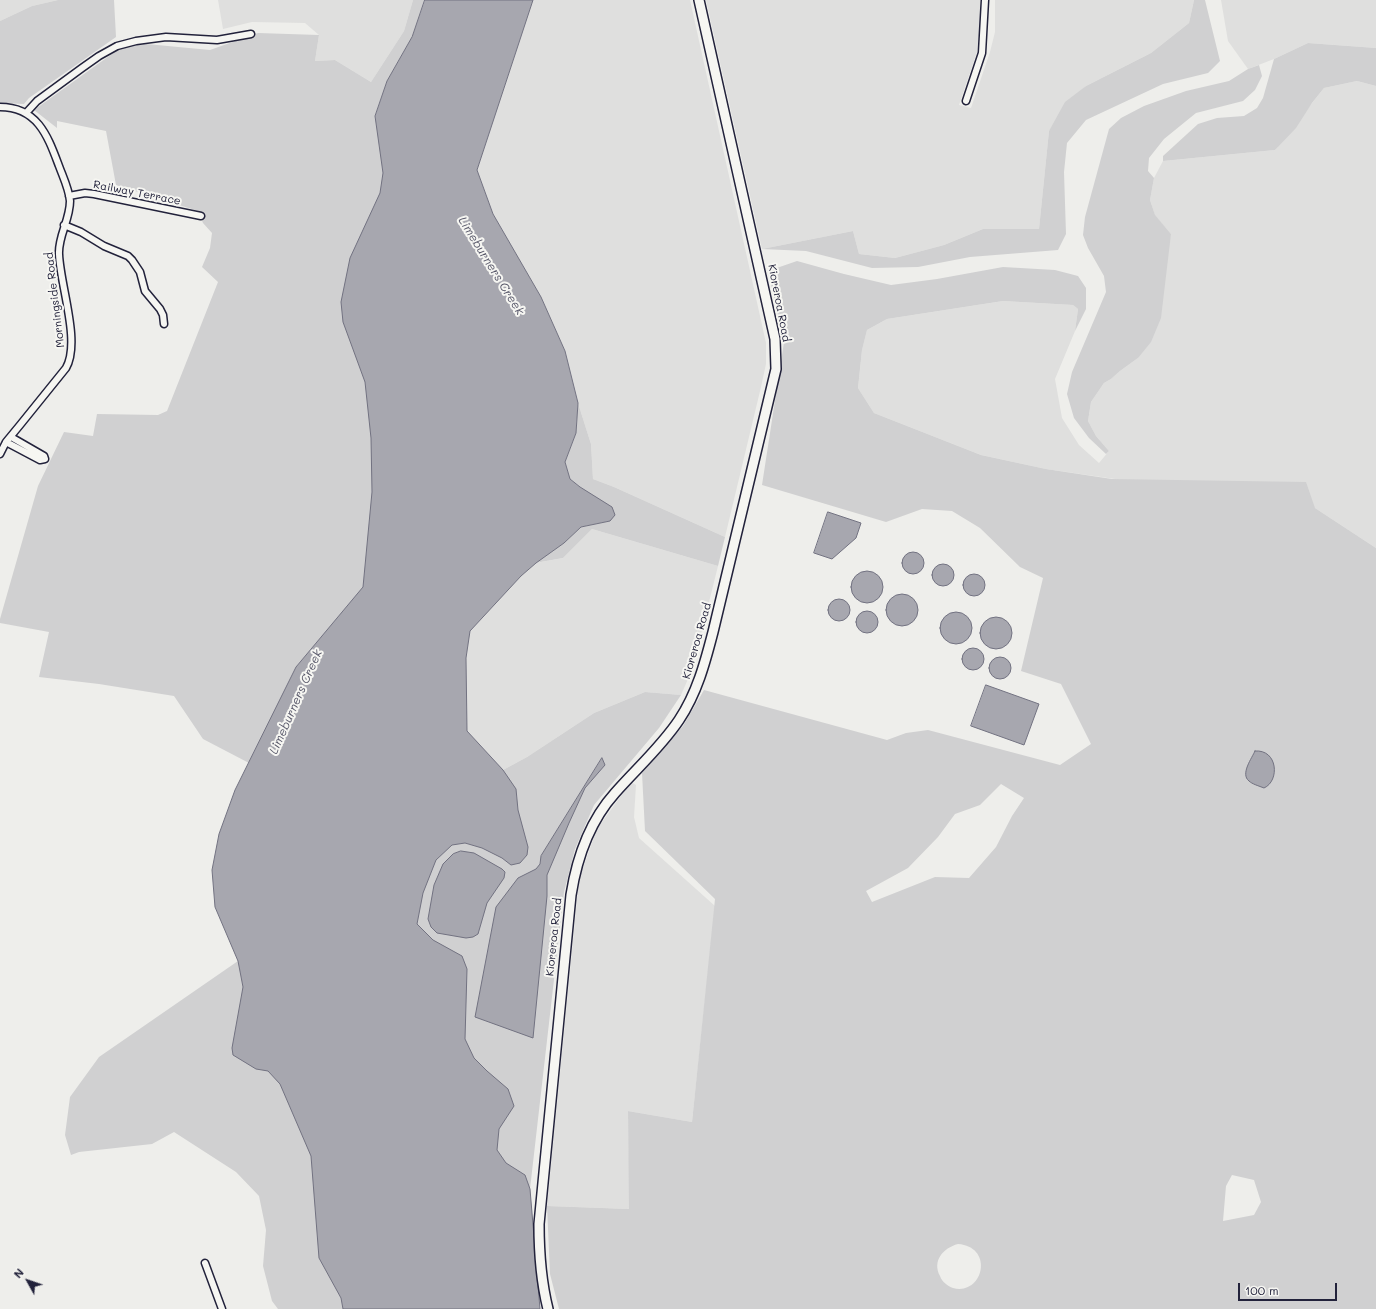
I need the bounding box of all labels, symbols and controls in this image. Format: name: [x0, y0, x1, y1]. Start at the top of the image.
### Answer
street label: Railway Terrace: [92, 178, 182, 208]
water label: Limeburners Creek: [455, 214, 527, 318]
street label: Morningside Road: [43, 251, 67, 349]
street label: Kioreroa Road: [765, 263, 793, 343]
street label: Kioreroa Road: [680, 601, 714, 681]
water label: Limeburners Creek: [266, 648, 326, 756]
street label: Kioreroa Road: [543, 897, 565, 977]
north arrow: [8, 1261, 48, 1301]
text: N: [10, 1265, 27, 1281]
scale bar: [1240, 1275, 1339, 1301]
text: 100 m: [1245, 1282, 1279, 1298]

